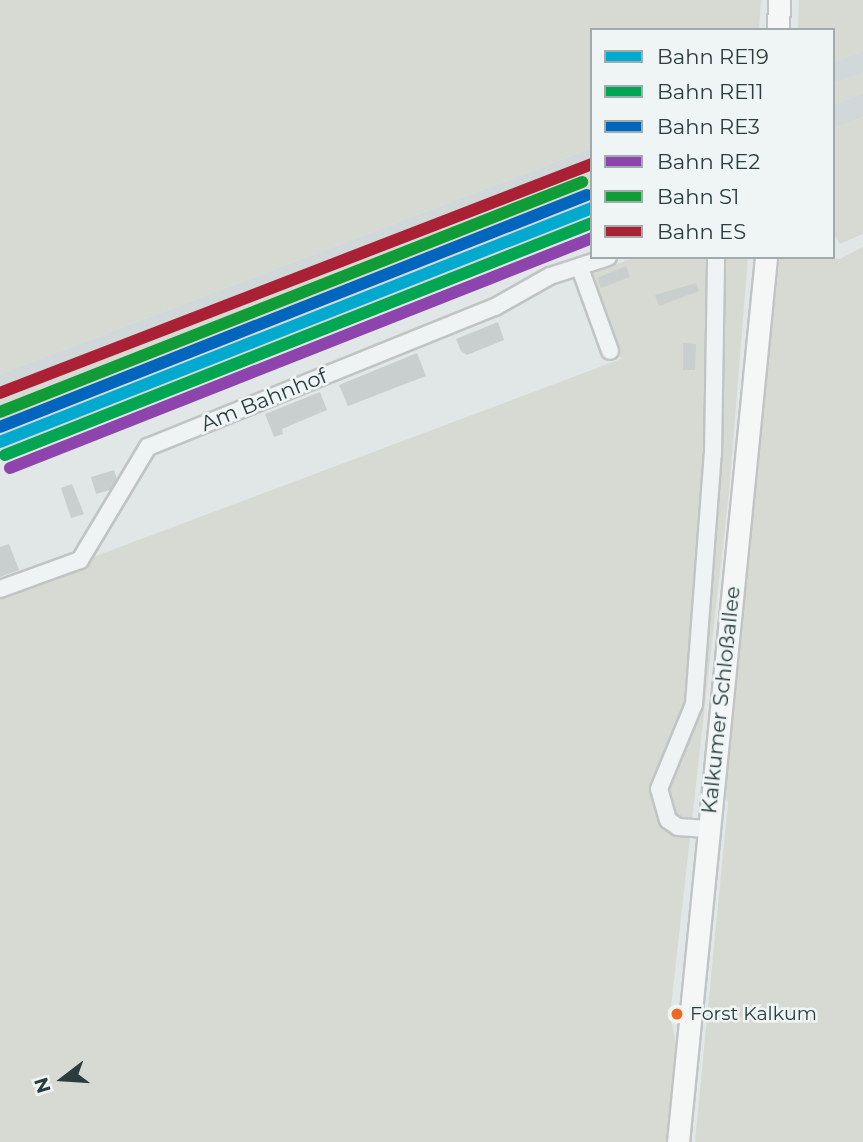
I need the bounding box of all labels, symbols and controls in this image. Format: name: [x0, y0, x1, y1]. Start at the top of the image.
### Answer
legend: [590, 28, 835, 259]
text: Bahn RE19: [657, 44, 769, 69]
text: Bahn RE11: [657, 79, 764, 104]
text: Bahn RE3: [657, 114, 760, 139]
text: Bahn RE2: [657, 149, 760, 174]
text: Bahn S1: [657, 184, 739, 209]
text: Bahn ES: [657, 219, 746, 244]
street label: Am Bahnhof: [197, 363, 331, 437]
street label: Kalkumer Schloßallee: [697, 585, 745, 815]
place label: Forst Kalkum: [690, 1003, 817, 1025]
marker: Forst Kalkum: [670, 1007, 684, 1021]
north arrow: [28, 1044, 98, 1114]
text: N: [29, 1075, 56, 1096]

